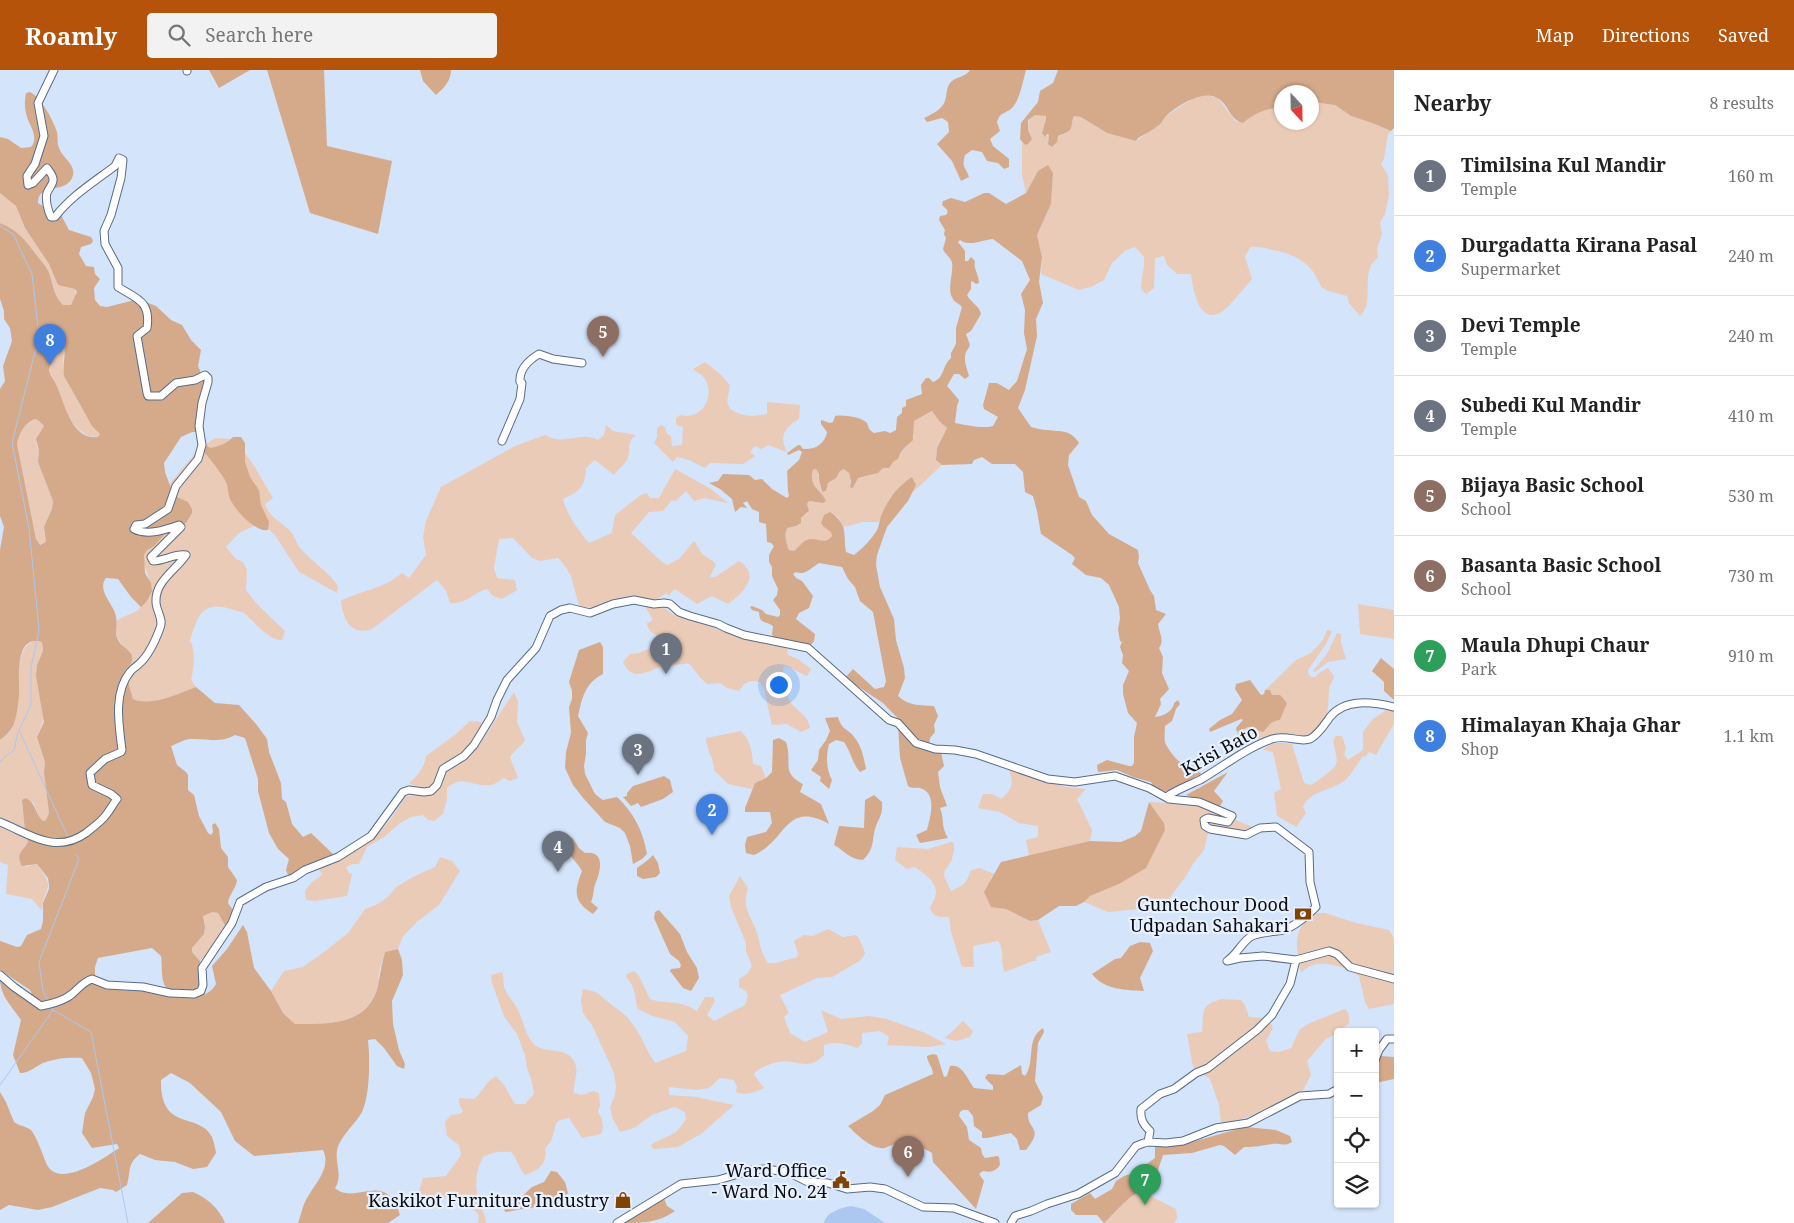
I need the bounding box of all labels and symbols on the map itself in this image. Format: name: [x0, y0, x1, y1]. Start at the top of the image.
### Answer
north arrow: [1274, 85, 1319, 130]
pin: 5: [587, 316, 619, 357]
pin: 8: [34, 324, 66, 365]
pin: 1: [650, 633, 682, 674]
your location: [766, 672, 792, 698]
street label: Krisi Bato: [1176, 719, 1262, 781]
pin: 3: [622, 734, 654, 775]
pin: 2: [696, 794, 728, 835]
pin: 4: [542, 831, 574, 872]
place label: Guntechour Dood Udpadan Sahakari: [1130, 892, 1289, 937]
bank icon: Guntechour Dood Udpadan Sahakari: [1293, 904, 1313, 924]
pin: 6: [892, 1136, 924, 1177]
place label: Ward Office - Ward No. 24: [711, 1158, 827, 1203]
pin: 7: [1129, 1164, 1161, 1205]
public building icon: Ward Office - Ward No. 24: [831, 1170, 851, 1190]
place label: Kaskikot Furniture Industry: [368, 1188, 610, 1212]
shop icon: Kaskikot Furniture Industry: [613, 1190, 633, 1210]

